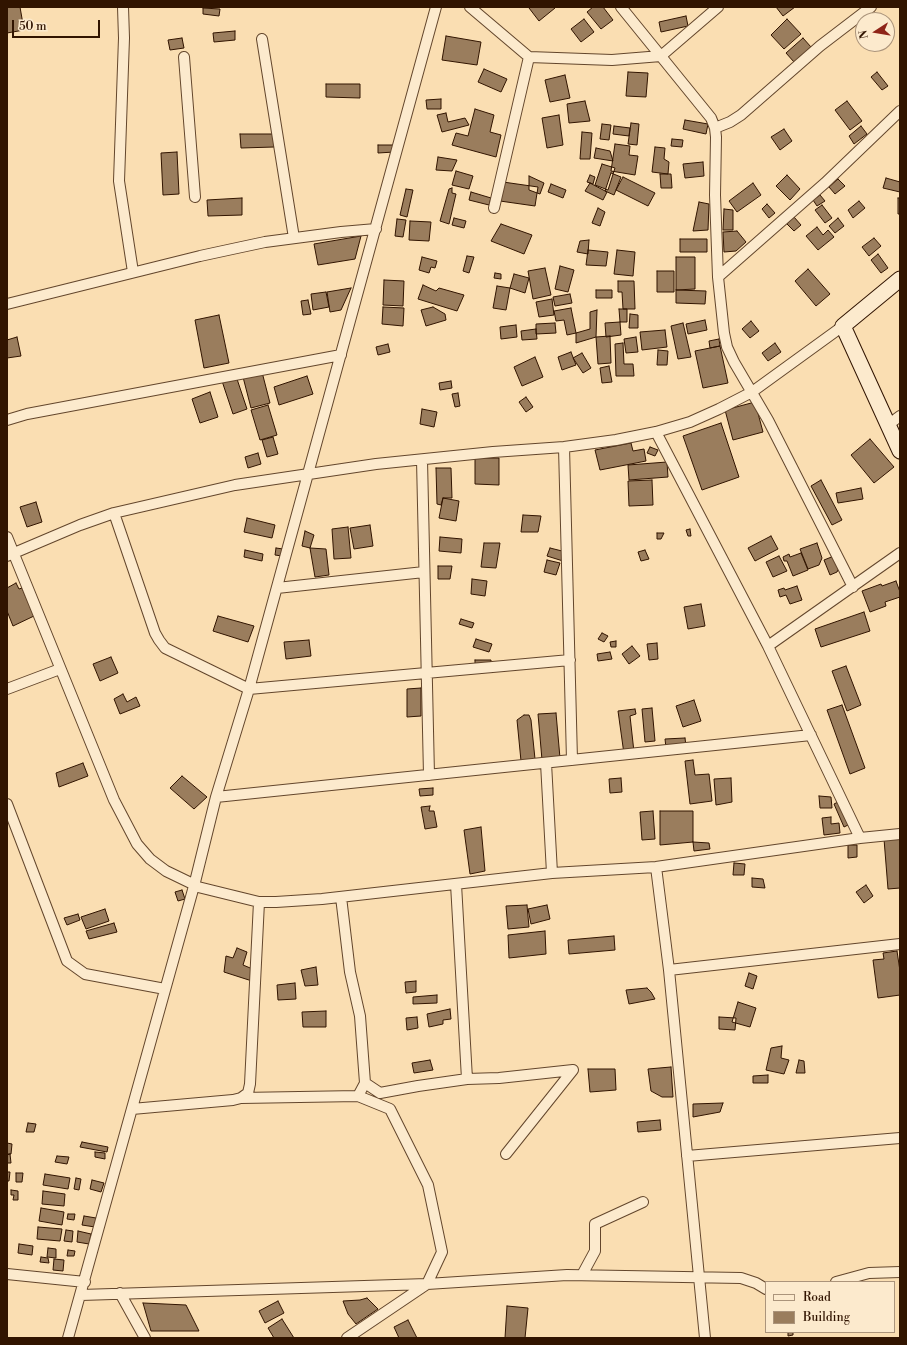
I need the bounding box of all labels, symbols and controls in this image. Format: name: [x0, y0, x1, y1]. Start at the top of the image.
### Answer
scale bar: [14, 12, 102, 38]
north arrow: [855, 12, 895, 52]
text: 50 m: [19, 19, 47, 34]
text: N: [856, 29, 872, 40]
legend: [765, 1281, 895, 1333]
text: Road: [803, 1290, 831, 1305]
text: Building: [803, 1310, 850, 1325]

